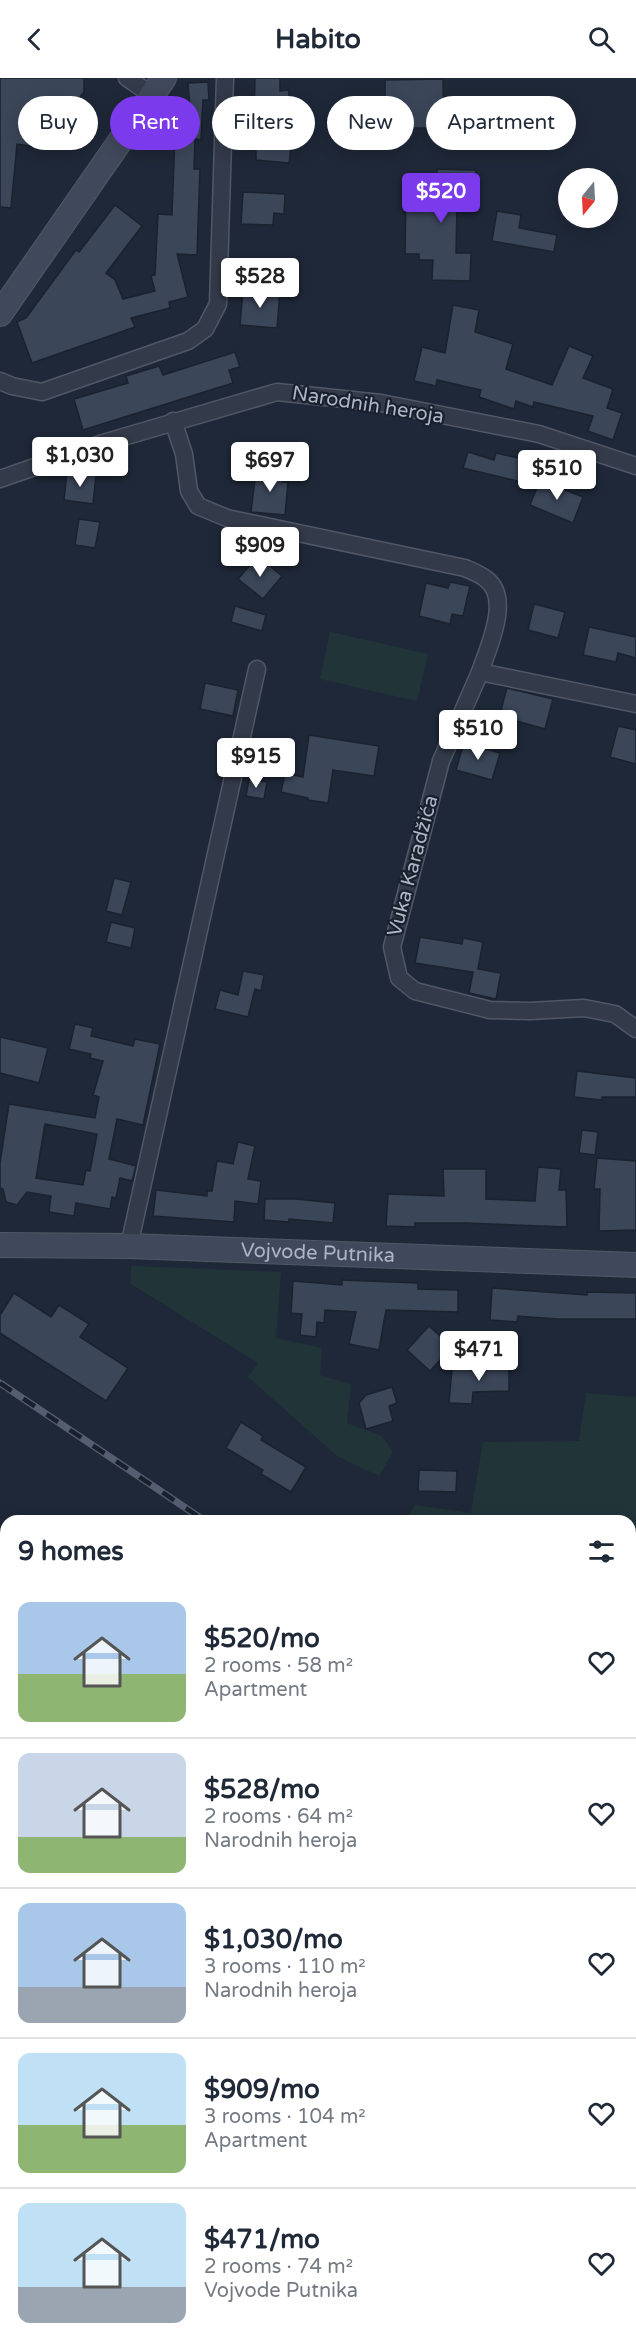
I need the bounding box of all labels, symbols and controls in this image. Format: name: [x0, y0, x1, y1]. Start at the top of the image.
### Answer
icon: back: [18, 23, 51, 56]
text: Habito: [275, 23, 361, 56]
icon: search: [585, 23, 618, 56]
chip: Buy: [18, 96, 98, 150]
chip: Rent: [110, 96, 200, 150]
chip: Filters: [212, 96, 315, 150]
chip: New: [327, 96, 414, 150]
chip: Apartment: [426, 96, 576, 150]
north arrow: [558, 168, 618, 228]
map controls: [558, 168, 618, 228]
pin: $520: [405, 173, 477, 224]
text: $520: [416, 180, 466, 204]
pin: $528: [224, 258, 296, 309]
text: $528: [235, 265, 285, 289]
street label: Narodnih heroja: [290, 381, 446, 429]
pin: $1,030: [31, 437, 129, 488]
pin: $697: [234, 442, 306, 493]
text: $1,030: [46, 444, 114, 468]
text: $697: [245, 449, 295, 473]
pin: $510: [521, 450, 593, 501]
text: $510: [532, 457, 582, 481]
pin: $909: [224, 527, 296, 578]
text: $909: [235, 534, 285, 558]
pin: $510: [442, 710, 514, 761]
text: $510: [453, 717, 503, 741]
pin: $915: [220, 738, 292, 789]
text: $915: [231, 745, 281, 769]
street label: Vuka Karadžića: [383, 793, 443, 939]
street label: Vojvode Putnika: [240, 1238, 395, 1268]
pin: $471: [443, 1331, 515, 1382]
text: $471: [454, 1338, 504, 1362]
icon: filters: [585, 1535, 618, 1568]
text: 9 homes: [18, 1536, 124, 1567]
text: $520/mo: [204, 1623, 320, 1654]
icon: home: [66, 1626, 138, 1698]
icon: heart: [585, 1646, 618, 1679]
text: 2 rooms · 58 m²: [204, 1654, 353, 1678]
text: Apartment: [204, 1678, 307, 1702]
text: $528/mo: [204, 1774, 320, 1805]
icon: home: [66, 1777, 138, 1849]
icon: heart: [585, 1797, 618, 1830]
text: 2 rooms · 64 m²: [204, 1805, 353, 1829]
text: Narodnih heroja: [204, 1829, 357, 1853]
text: $1,030/mo: [204, 1924, 343, 1955]
icon: home: [66, 1927, 138, 1999]
icon: heart: [585, 1947, 618, 1980]
text: 3 rooms · 110 m²: [204, 1955, 366, 1979]
text: Narodnih heroja: [204, 1979, 357, 2003]
text: $909/mo: [204, 2074, 320, 2105]
icon: home: [66, 2077, 138, 2149]
icon: heart: [585, 2097, 618, 2130]
text: 3 rooms · 104 m²: [204, 2105, 366, 2129]
text: Apartment: [204, 2129, 307, 2153]
text: $471/mo: [204, 2224, 320, 2255]
icon: home: [66, 2227, 138, 2299]
icon: heart: [585, 2247, 618, 2280]
text: 2 rooms · 74 m²: [204, 2255, 353, 2279]
text: Vojvode Putnika: [204, 2279, 358, 2303]

